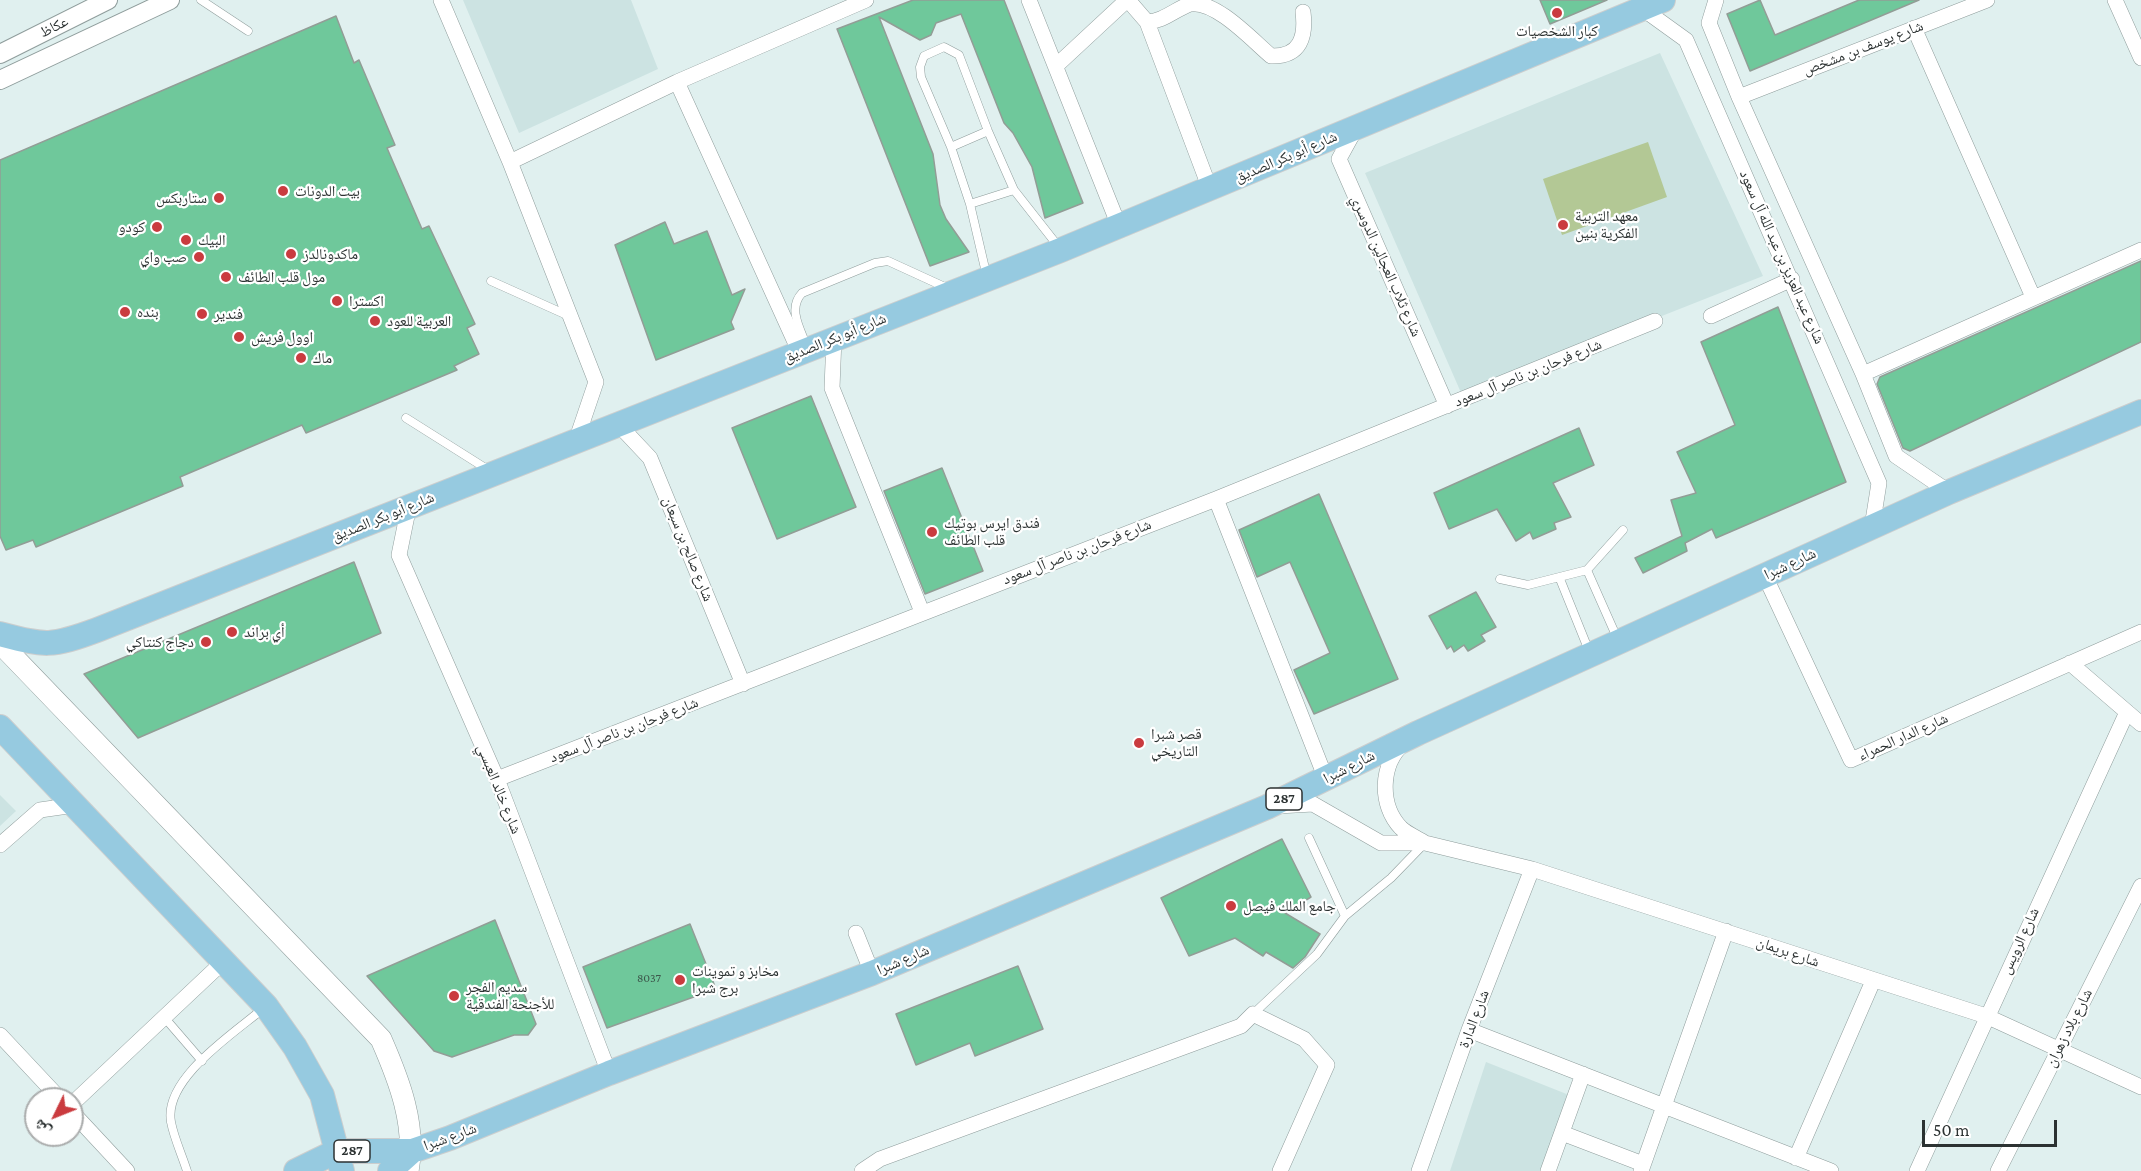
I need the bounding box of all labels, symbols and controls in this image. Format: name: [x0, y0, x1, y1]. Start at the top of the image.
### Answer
marker: كبار الشخصيات: [1550, 6, 1564, 20]
street label: عكاظ: [37, 12, 71, 42]
street label: شارع يوسف بن مشخص: [1800, 17, 1926, 79]
place label: كبار الشخصيات: [1516, 22, 1598, 40]
street label: شارع أبو بكر الصديق: [1232, 127, 1340, 187]
street label: شارع عبد العزيز بن عبد الله آل سعود: [1735, 167, 1829, 347]
place label: بيت الدونات: [295, 182, 360, 200]
marker: بيت الدونات: [276, 184, 290, 198]
place label: ستاربكس: [156, 189, 207, 207]
marker: ستاربكس: [212, 191, 226, 205]
street label: شارع ثلاب العجالين الدوسري: [1347, 192, 1425, 340]
place label: معهد التربية الفكرية بنين: [1575, 207, 1638, 242]
place label: كودو: [119, 218, 145, 236]
marker: معهد التربية الفكرية بنين: [1556, 218, 1570, 232]
marker: كودو: [150, 220, 164, 234]
place label: البيك: [198, 231, 226, 249]
marker: البيك: [179, 233, 193, 247]
place label: ماكدونالدز: [303, 245, 358, 263]
marker: ماكدونالدز: [284, 247, 298, 261]
place label: صب واي: [140, 248, 187, 266]
marker: صب واي: [192, 250, 206, 264]
place label: مول قلب الطائف: [238, 268, 325, 286]
marker: مول قلب الطائف: [219, 270, 233, 284]
place label: اكسترا: [349, 292, 384, 310]
marker: اكسترا: [330, 294, 344, 308]
place label: بنده: [137, 303, 159, 321]
marker: بنده: [118, 305, 132, 319]
place label: فندير: [214, 305, 243, 323]
marker: فندير: [195, 307, 209, 321]
street label: شارع أبو بكر الصديق: [781, 309, 889, 367]
place label: العربية للعود: [387, 312, 451, 330]
marker: العربية للعود: [368, 314, 382, 328]
place label: اوول فريش: [251, 328, 313, 346]
marker: اوول فريش: [232, 330, 246, 344]
street label: شارع فرحان بن ناصر آل سعود: [1452, 335, 1604, 411]
place label: ماك: [313, 349, 332, 367]
marker: ماك: [294, 351, 308, 365]
street label: شارع أبو بكر الصديق: [329, 488, 437, 546]
street label: شارع صالح بن سبعان: [659, 494, 717, 604]
place label: فندق ايرس بوتيك قلب الطائف: [944, 514, 1040, 549]
street label: شارع فرحان بن ناصر آل سعود: [1000, 515, 1154, 589]
marker: فندق ايرس بوتيك قلب الطائف: [925, 525, 939, 539]
street label: شارع شبرا: [1761, 544, 1819, 584]
place label: أي براند: [244, 623, 285, 641]
marker: أي براند: [225, 625, 239, 639]
place label: دجاج كنتاكي: [126, 633, 194, 651]
marker: دجاج كنتاكي: [199, 635, 213, 649]
street label: شارع فرحان بن ناصر آل سعود: [547, 693, 701, 767]
street label: شارع الدار الحمراء: [1855, 709, 1951, 765]
place label: قصر شبرا التاريخي: [1151, 725, 1202, 760]
marker: قصر شبرا التاريخي: [1132, 736, 1146, 750]
street label: شارع خالد العبسي: [473, 741, 525, 837]
street label: شارع شبرا: [1320, 746, 1378, 788]
road number: 287: [1266, 788, 1302, 810]
place label: جامع الملك فيصل: [1243, 897, 1336, 915]
marker: جامع الملك فيصل: [1224, 899, 1238, 913]
street label: شارع الرويس: [1997, 905, 2043, 977]
street label: شارع بريمان: [1754, 933, 1822, 971]
street label: شارع شبرا: [874, 941, 932, 979]
place label: مخابز و تموينات برج شبرا: [692, 962, 779, 997]
house number: 8037: [637, 971, 661, 985]
marker: مخابز و تموينات برج شبرا: [673, 973, 687, 987]
place label: سديم الفجر للأجنحة الفندقية: [466, 978, 554, 1013]
street label: شارع بلاد زهران: [2042, 986, 2096, 1070]
street label: شارع الدارة: [1455, 987, 1493, 1051]
marker: سديم الفجر للأجنحة الفندقية: [447, 989, 461, 1003]
north arrow: [24, 1087, 84, 1147]
scale bar: [1925, 1108, 2060, 1146]
text: ش: [30, 1116, 54, 1140]
street label: شارع شبرا: [421, 1119, 479, 1155]
text: 50 m: [1933, 1120, 1970, 1140]
road number: 287: [334, 1140, 370, 1162]

